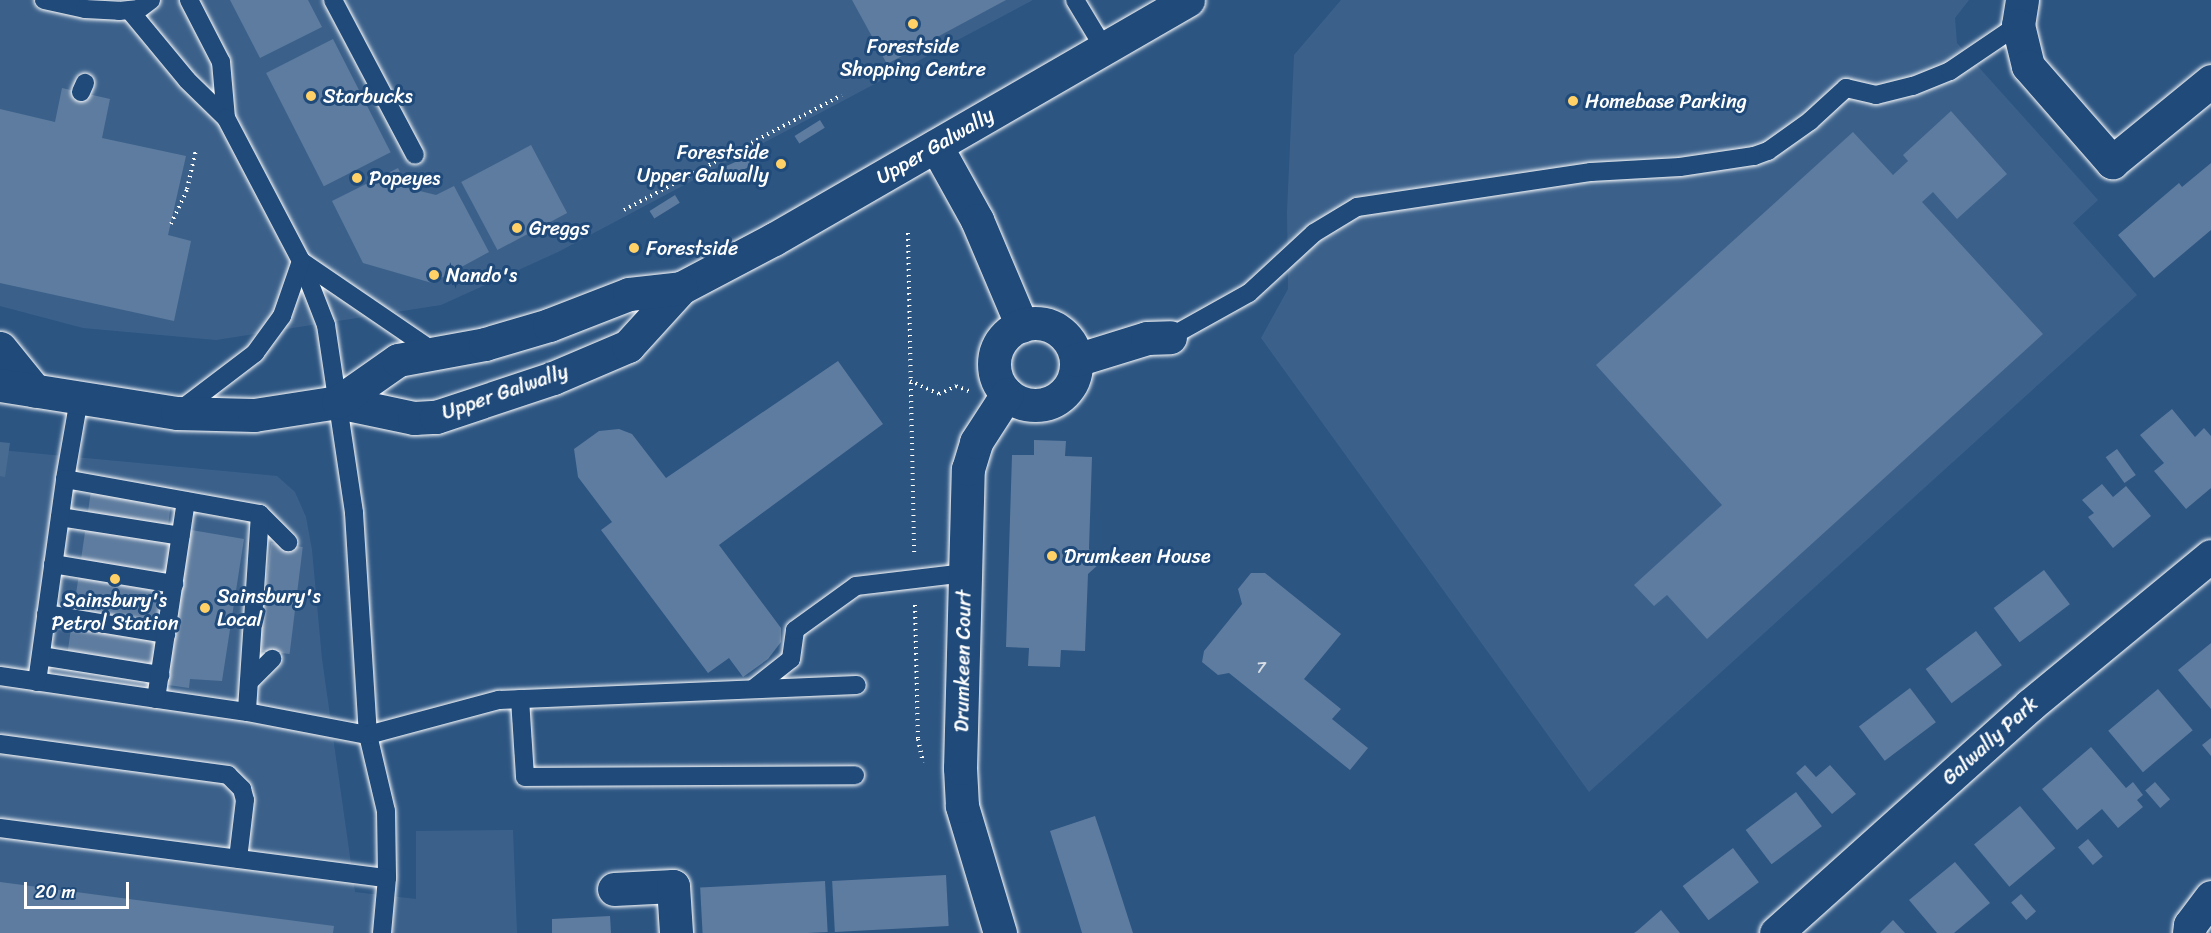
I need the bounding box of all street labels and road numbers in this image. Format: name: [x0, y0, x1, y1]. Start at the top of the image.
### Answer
street label: Upper Galwally: [872, 103, 998, 189]
street label: Upper Galwally: [439, 359, 571, 425]
street label: Drumkeen Court: [950, 589, 976, 733]
street label: Galwally Park: [1937, 692, 2043, 790]

